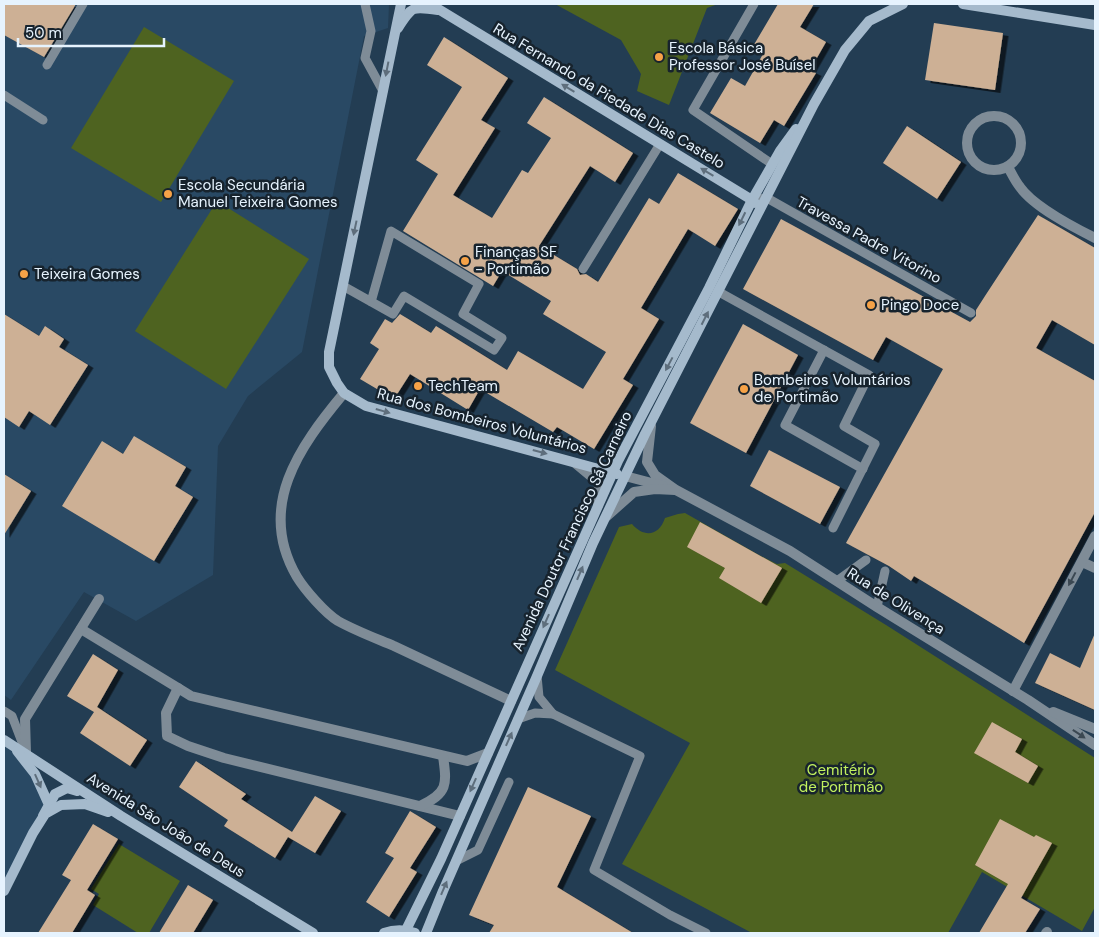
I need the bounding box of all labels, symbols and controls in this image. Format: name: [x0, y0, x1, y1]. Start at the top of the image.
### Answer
scale bar: [18, 15, 164, 47]
street label: Rua Fernando da Piedade Dias Castelo: [489, 19, 729, 173]
text: 50 m: [25, 23, 62, 43]
place label: Escola Básica Professor José Buísel: [669, 38, 816, 75]
marker: Escola Básica Professor José Buísel: [653, 51, 665, 63]
one-way arrow: [383, 61, 391, 76]
one-way arrow: [561, 84, 575, 93]
one-way arrow: [700, 168, 713, 177]
place label: Escola Secundária Manuel Teixeira Gomes: [178, 175, 338, 212]
marker: Escola Secundária Manuel Teixeira Gomes: [162, 188, 174, 200]
street label: Travessa Padre Vitorino: [793, 192, 945, 288]
one-way arrow: [738, 212, 746, 226]
one-way arrow: [351, 220, 359, 235]
place label: Finanças SF - Portimão: [475, 242, 557, 279]
marker: Finanças SF - Portimão: [459, 255, 471, 267]
place label: Teixeira Gomes: [34, 264, 140, 284]
marker: Teixeira Gomes: [18, 268, 30, 280]
place label: Pingo Doce: [881, 295, 959, 315]
marker: Pingo Doce: [865, 299, 877, 311]
one-way arrow: [701, 310, 709, 325]
one-way arrow: [665, 356, 673, 371]
place label: Bombeiros Voluntários de Portimão: [754, 370, 911, 407]
place label: TechTeam: [428, 376, 498, 396]
marker: TechTeam: [412, 380, 424, 392]
street label: Rua dos Bombeiros Voluntários: [375, 383, 589, 459]
marker: Bombeiros Voluntários de Portimão: [738, 383, 750, 395]
one-way arrow: [375, 407, 390, 415]
street label: Avenida Doutor Francisco Sá Carneiro: [507, 408, 637, 654]
one-way arrow: [532, 448, 548, 456]
street label: Rua de Olivença: [843, 563, 949, 639]
one-way arrow: [577, 566, 584, 581]
one-way arrow: [1068, 573, 1077, 586]
one-way arrow: [542, 614, 550, 628]
one-way arrow: [1072, 730, 1086, 739]
one-way arrow: [506, 732, 514, 746]
park label: Cemitério de Portimão: [799, 760, 883, 797]
street label: Avenida São João de Deus: [83, 768, 249, 882]
one-way arrow: [35, 774, 43, 788]
one-way arrow: [469, 778, 477, 792]
one-way arrow: [441, 881, 449, 895]

